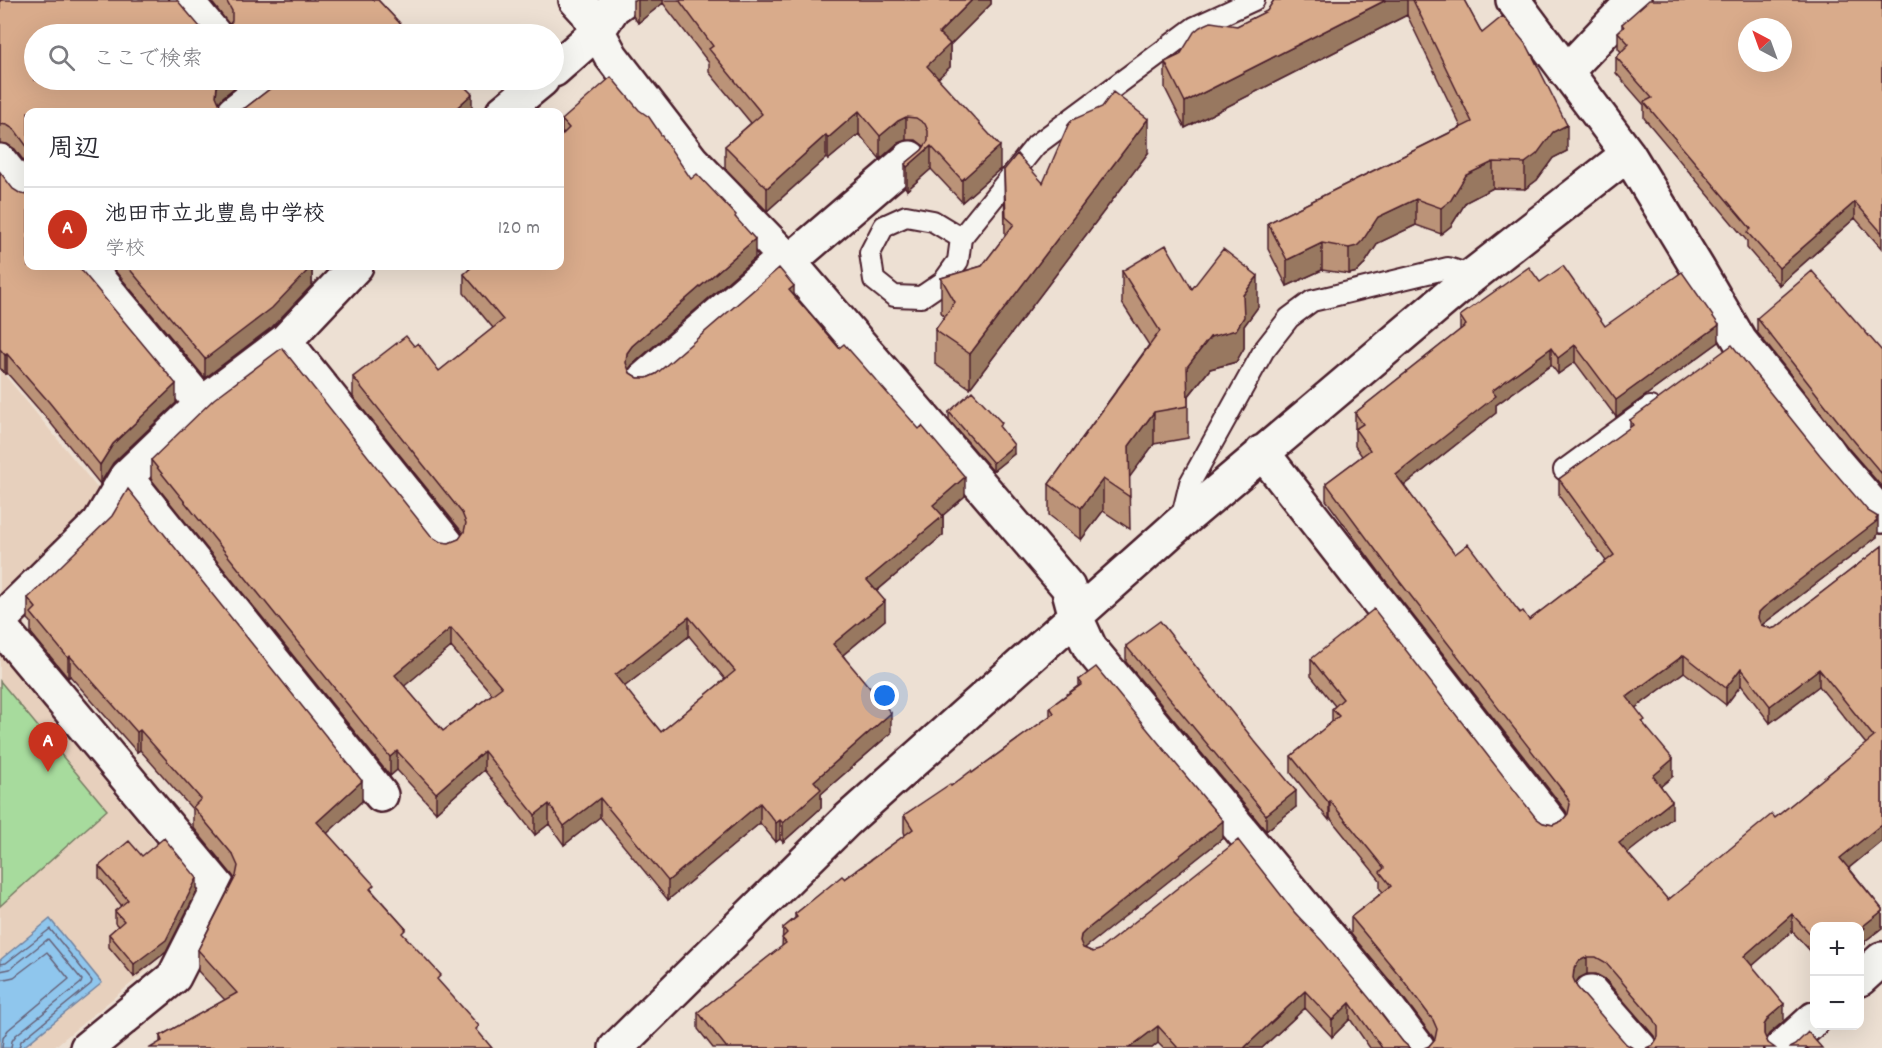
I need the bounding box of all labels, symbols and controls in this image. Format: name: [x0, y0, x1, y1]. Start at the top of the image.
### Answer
north arrow: [1738, 18, 1792, 72]
search box: [24, 24, 564, 90]
icon: search: [45, 41, 78, 74]
text: ここで検索: [93, 45, 203, 76]
text: 周辺: [48, 132, 100, 169]
text: 池田市立北豊島中学校: [105, 200, 325, 231]
text: A: [62, 215, 73, 243]
text: 120 m: [498, 215, 540, 243]
text: 学校: [105, 236, 145, 264]
your location: [870, 681, 899, 710]
pin: A: [28, 722, 68, 772]
map controls: [1810, 922, 1864, 1030]
button: +: [1810, 922, 1864, 976]
button: −: [1810, 976, 1864, 1030]

